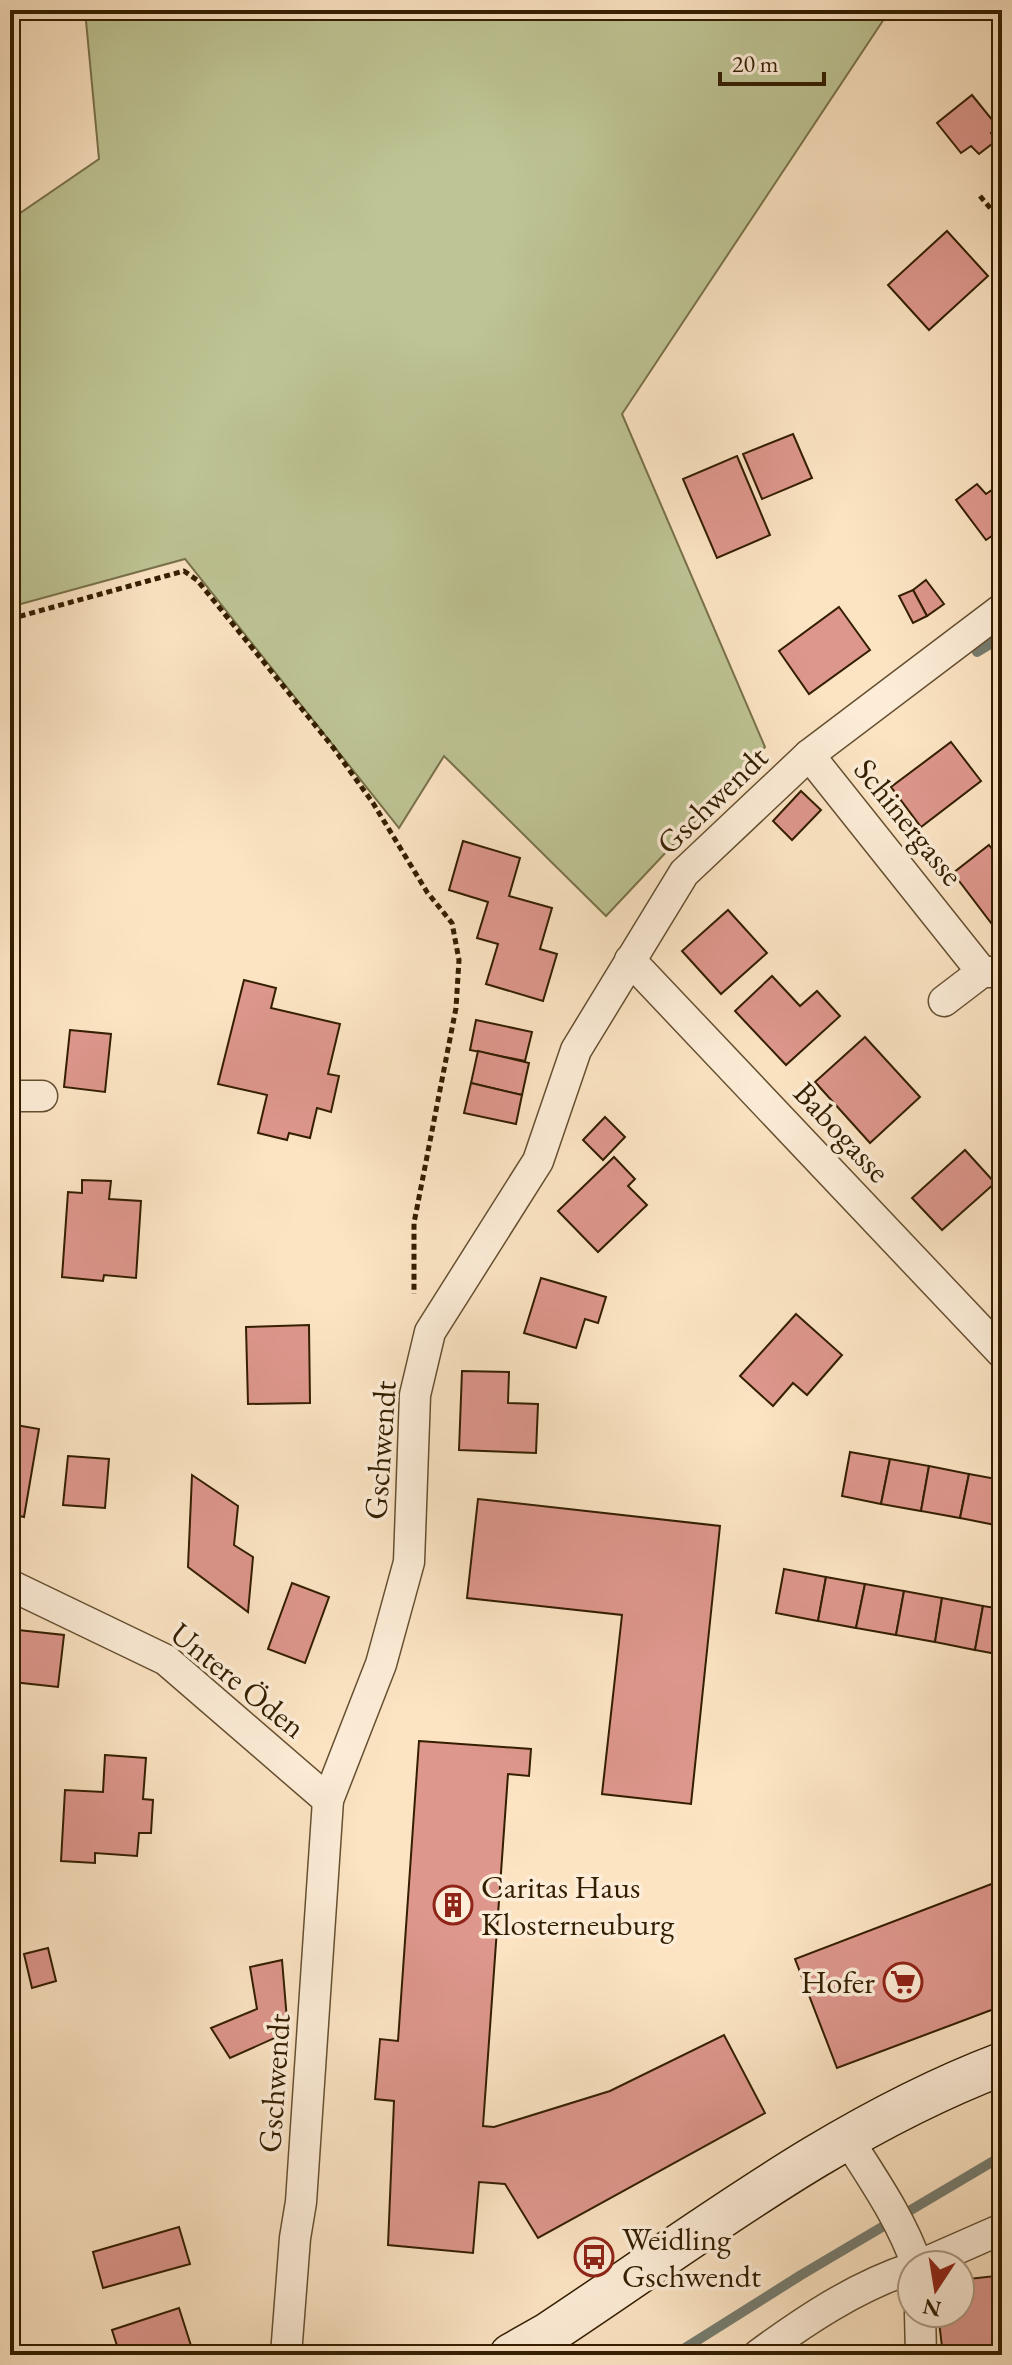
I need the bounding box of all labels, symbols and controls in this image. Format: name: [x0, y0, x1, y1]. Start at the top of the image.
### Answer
scale bar: [720, 36, 824, 86]
text: 20 m: [732, 48, 779, 79]
street label: Gschwendt: [647, 737, 777, 863]
street label: Schinergasse: [845, 750, 973, 894]
street label: Babogasse: [784, 1072, 900, 1192]
street label: Gschwendt: [354, 1379, 406, 1521]
street label: Untere Öden: [162, 1613, 314, 1748]
place label: Caritas Haus Klosterneuburg: [481, 1866, 675, 1945]
building icon: Caritas Haus Klosterneuburg: [432, 1884, 474, 1926]
place label: Hofer: [801, 1961, 875, 2003]
supermarket icon: Hofer: [882, 1961, 924, 2003]
street label: Gschwendt: [248, 2012, 300, 2154]
place label: Weidling Gschwendt: [622, 2218, 761, 2297]
bus stop icon: Weidling Gschwendt: [573, 2236, 615, 2278]
north arrow: [896, 2249, 976, 2329]
text: N: [920, 2292, 944, 2324]

